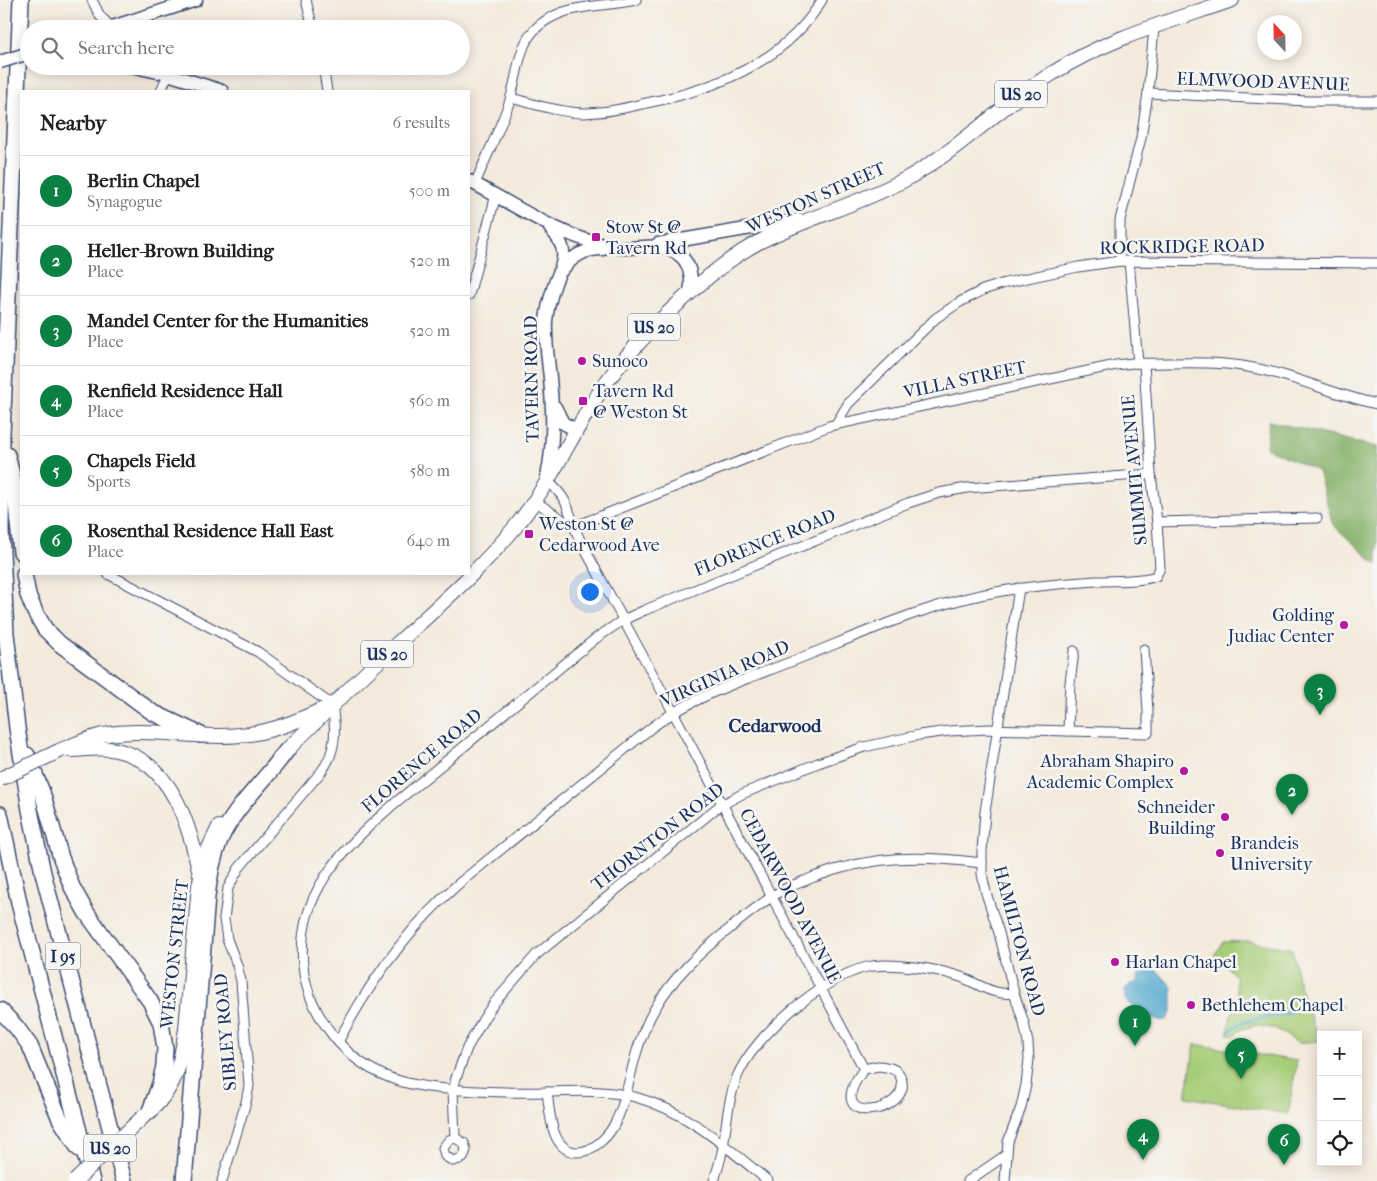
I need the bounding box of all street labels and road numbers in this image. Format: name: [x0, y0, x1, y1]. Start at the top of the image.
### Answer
street label: ELMWOOD AVENUE: [1176, 68, 1350, 96]
road number: US 20: [995, 80, 1047, 108]
street label: WESTON STREET: [742, 158, 890, 239]
street label: ROCKRIDGE ROAD: [1099, 235, 1265, 259]
road number: US 20: [628, 314, 680, 341]
street label: TAVERN ROAD: [520, 315, 544, 443]
street label: VILLA STREET: [901, 357, 1029, 403]
street label: SUMMIT AVENUE: [1118, 394, 1152, 546]
street label: FLORENCE ROAD: [691, 505, 839, 581]
street label: VIRGINIA ROAD: [656, 636, 793, 712]
road number: US 20: [361, 641, 413, 668]
street label: FLORENCE ROAD: [357, 704, 487, 818]
street label: THORNTON ROAD: [588, 779, 728, 895]
street label: CEDARWOOD AVENUE: [735, 805, 845, 987]
street label: HAMILTON ROAD: [989, 863, 1049, 1019]
street label: WESTON STREET: [157, 877, 193, 1031]
road number: I 95: [46, 942, 80, 969]
street label: SIBLEY ROAD: [210, 972, 242, 1092]
road number: US 20: [84, 1134, 136, 1162]

